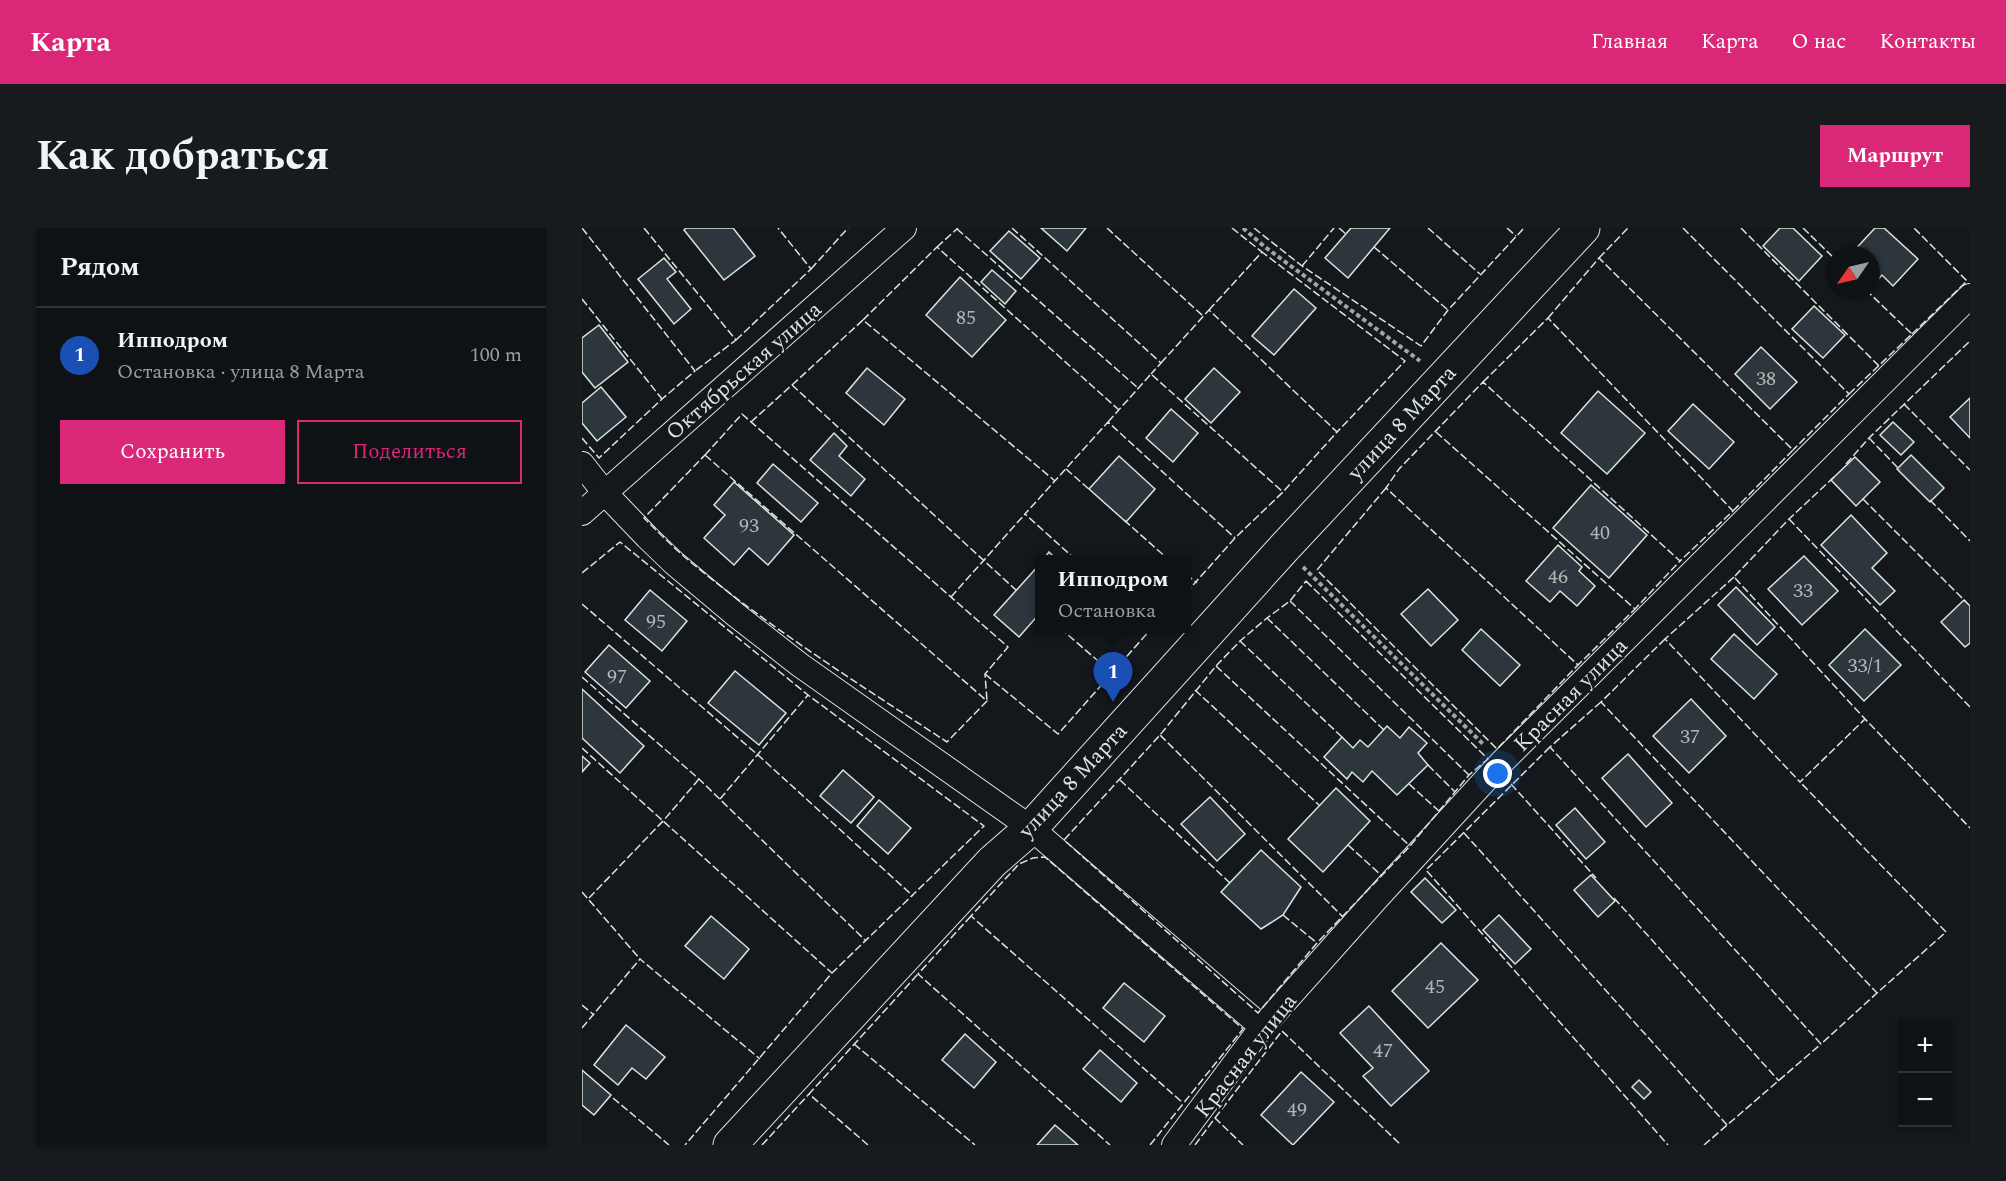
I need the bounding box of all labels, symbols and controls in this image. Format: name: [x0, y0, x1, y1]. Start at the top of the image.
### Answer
text: Карта: [30, 21, 111, 64]
text: Главная: [1591, 26, 1668, 58]
text: Карта: [1701, 26, 1758, 58]
text: О нас: [1791, 26, 1846, 58]
text: Контакты: [1879, 26, 1976, 58]
text: Как добраться: [36, 125, 330, 188]
button: Маршрут: [1820, 125, 1970, 187]
north arrow: [1826, 246, 1880, 300]
text: Рядом: [60, 247, 140, 287]
street label: Октябрьская улица: [659, 294, 830, 448]
house number: 85: [956, 303, 976, 333]
text: Ипподром: [117, 324, 228, 357]
text: 1: [74, 340, 85, 370]
text: 100 m: [470, 340, 522, 370]
text: Остановка · улица 8 Марта: [117, 357, 364, 387]
street label: улица 8 Марта: [1339, 358, 1465, 489]
house number: 38: [1756, 364, 1776, 394]
button: Сохранить: [60, 420, 285, 484]
button: Поделиться: [297, 420, 522, 484]
house number: 93: [739, 511, 759, 541]
house number: 40: [1590, 518, 1610, 548]
popup: [1035, 555, 1191, 633]
house number: 46: [1548, 562, 1568, 592]
text: Ипподром: [1057, 563, 1169, 596]
house number: 33: [1793, 576, 1813, 606]
text: Остановка: [1057, 596, 1156, 626]
house number: 95: [646, 607, 666, 637]
street label: Красная улица: [1506, 630, 1636, 760]
house number: 33/1: [1848, 651, 1883, 681]
pin: 1: [1094, 652, 1132, 702]
house number: 97: [607, 662, 627, 692]
street label: улица 8 Марта: [1010, 716, 1136, 847]
house number: 37: [1680, 722, 1700, 752]
your location: [1483, 759, 1512, 788]
house number: 45: [1425, 972, 1445, 1002]
street label: Красная улица: [1187, 986, 1306, 1125]
map controls: [1898, 1019, 1952, 1127]
button: +: [1898, 1019, 1952, 1073]
house number: 47: [1373, 1036, 1393, 1066]
button: −: [1898, 1073, 1952, 1127]
house number: 49: [1287, 1095, 1307, 1125]

